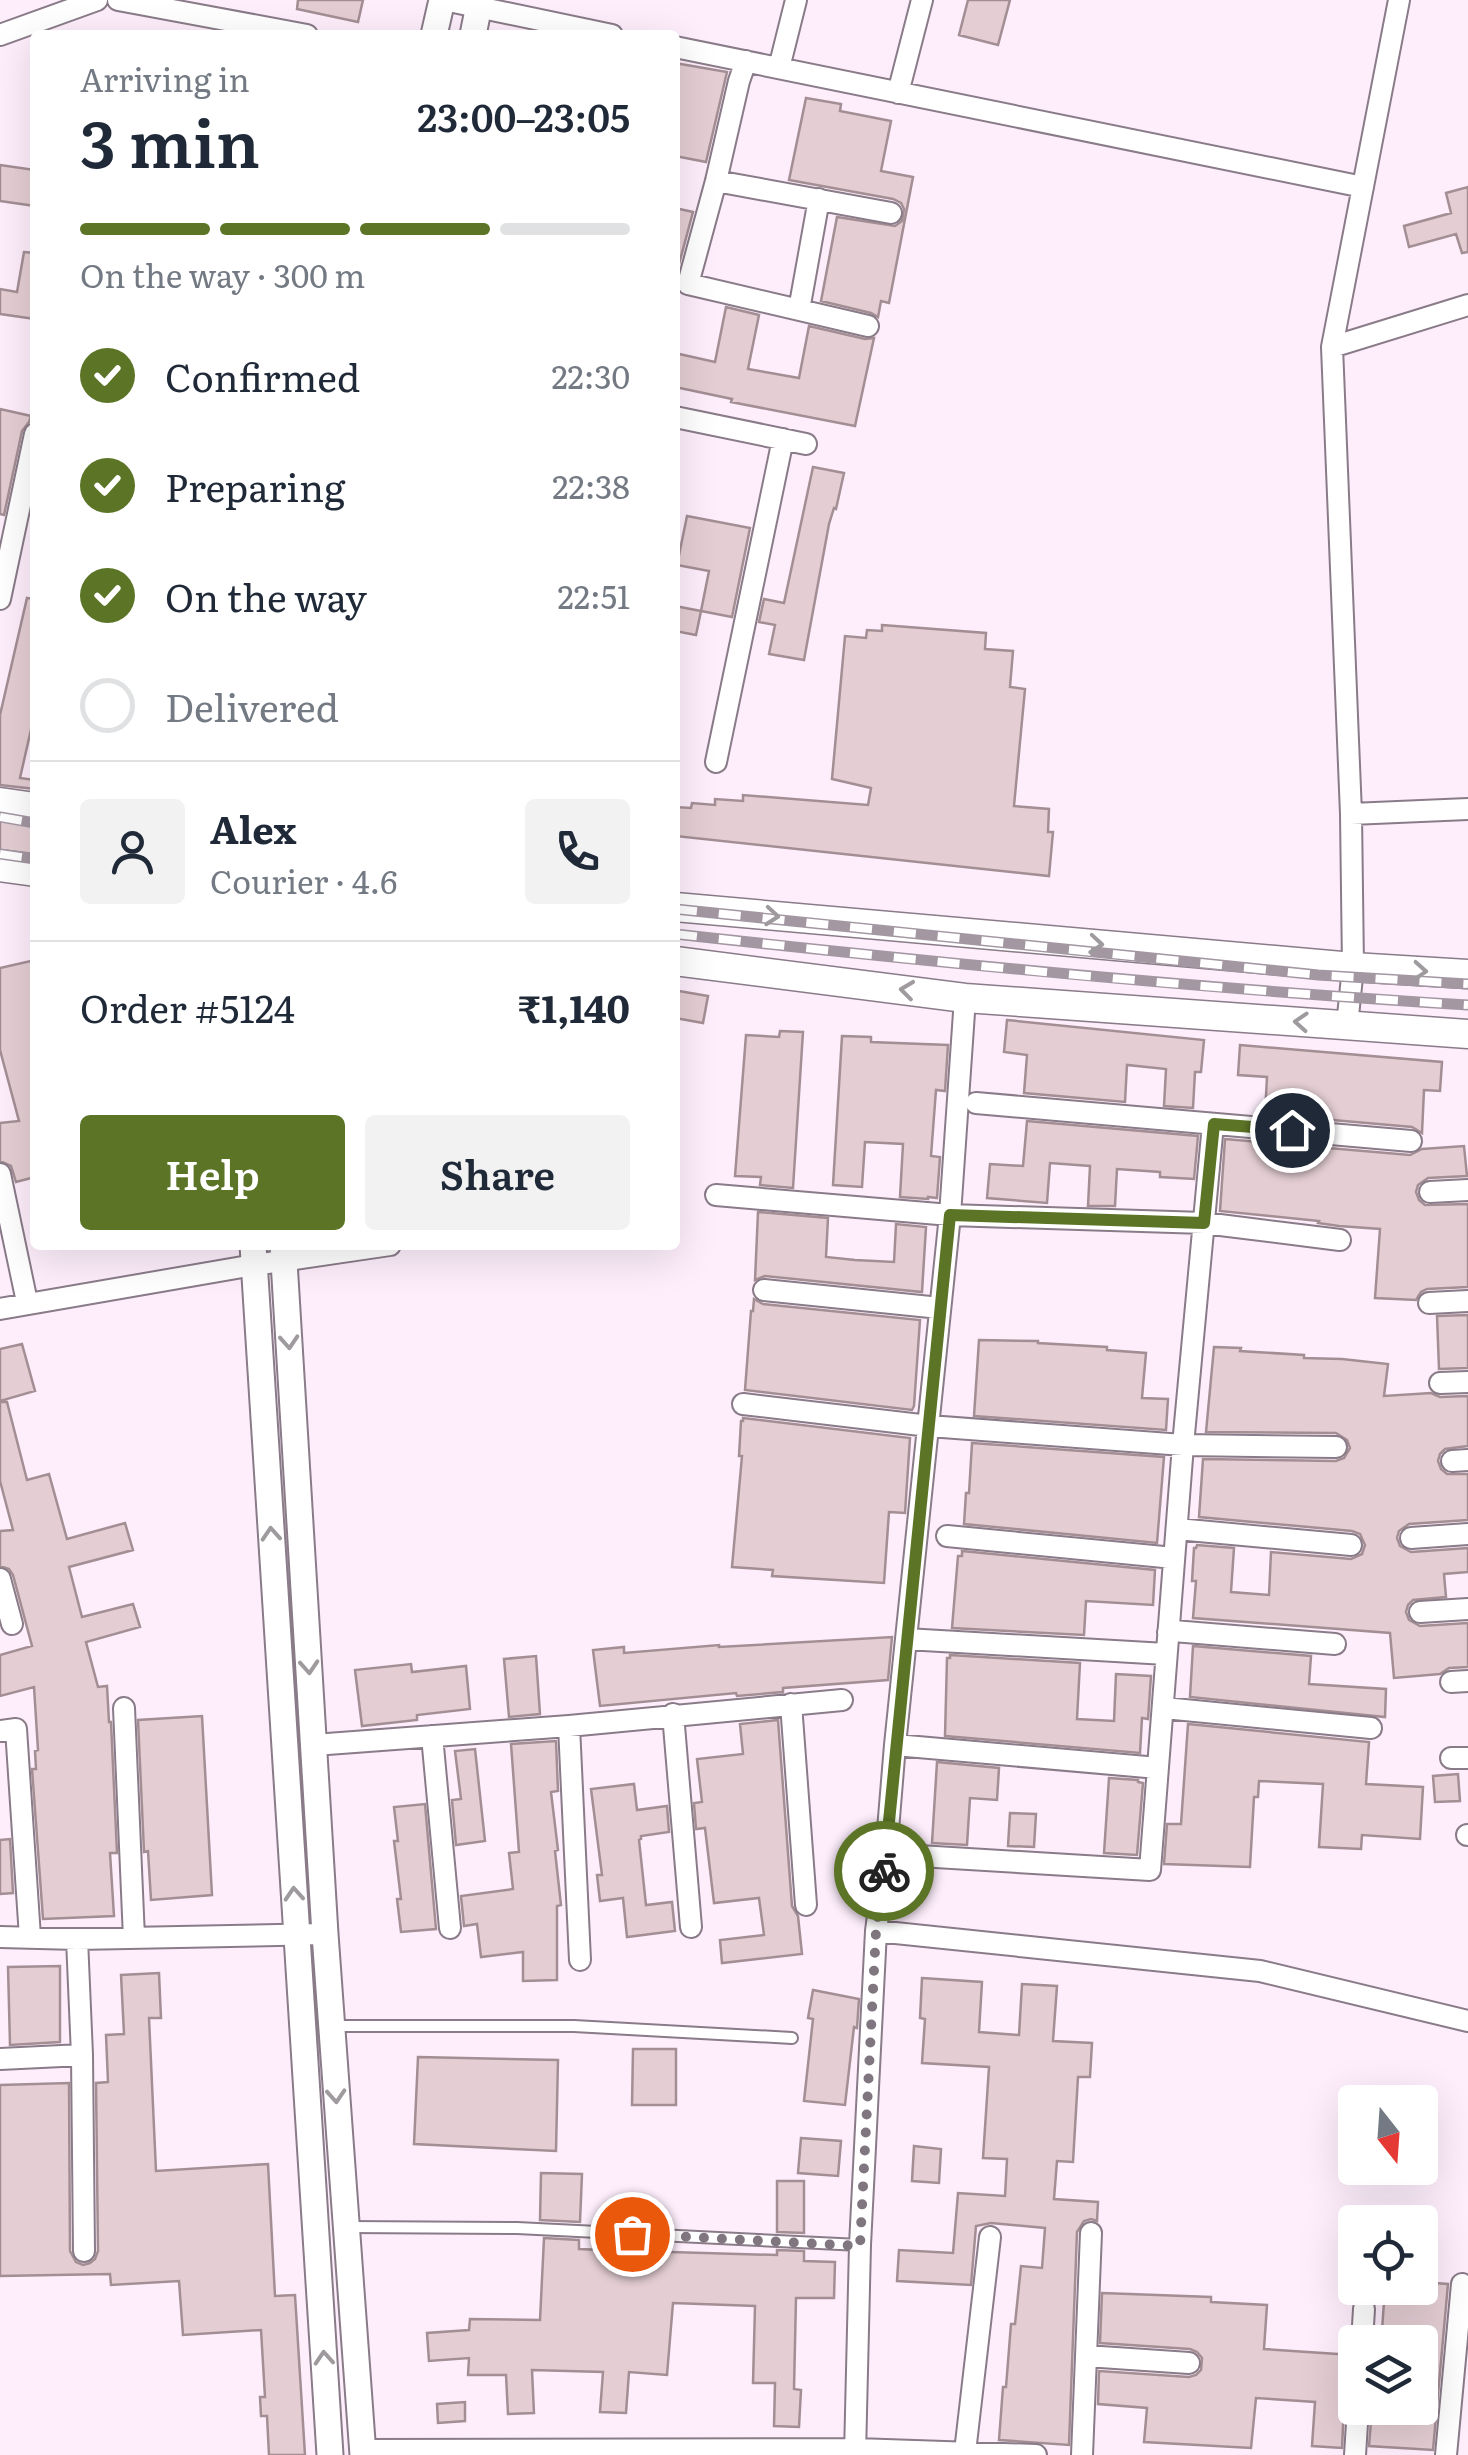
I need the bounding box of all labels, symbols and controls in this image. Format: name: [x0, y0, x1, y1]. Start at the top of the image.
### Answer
text: Arriving in: [80, 54, 250, 102]
text: 23:00–23:05: [417, 87, 630, 144]
text: 3 min: [80, 91, 260, 188]
text: On the way · 300 m: [80, 250, 365, 298]
text: Confirmed: [165, 347, 360, 404]
icon: check: [80, 348, 135, 403]
text: 22:30: [551, 351, 630, 399]
text: Preparing: [165, 457, 345, 514]
icon: check: [80, 458, 135, 513]
text: 22:38: [552, 461, 630, 509]
text: On the way: [165, 567, 367, 624]
icon: check: [80, 568, 135, 623]
text: 22:51: [558, 571, 630, 619]
text: Delivered: [165, 677, 339, 734]
button: person: [80, 799, 185, 904]
text: Alex: [210, 799, 296, 856]
button: phone: [525, 799, 630, 904]
text: Courier · 4.6: [210, 856, 397, 904]
one-way arrow: [765, 904, 781, 926]
one-way arrow: [1088, 933, 1104, 955]
one-way arrow: [1412, 960, 1428, 981]
text: Order #5124: [80, 978, 295, 1035]
text: ₹1,140: [518, 978, 630, 1035]
one-way arrow: [899, 981, 916, 1002]
one-way arrow: [1292, 1012, 1308, 1033]
pin: [1250, 1088, 1335, 1173]
icon: home: [1265, 1103, 1320, 1158]
button: Help: [80, 1115, 345, 1230]
button: Share: [365, 1115, 630, 1230]
one-way arrow: [278, 1335, 299, 1351]
one-way arrow: [261, 1526, 282, 1542]
one-way arrow: [298, 1659, 319, 1675]
courier: [834, 1821, 934, 1921]
icon: bike: [857, 1844, 912, 1899]
one-way arrow: [283, 1885, 305, 1901]
north arrow: [1338, 2085, 1438, 2185]
map controls: [1338, 2085, 1438, 2425]
one-way arrow: [325, 2088, 346, 2104]
pin: [590, 2192, 675, 2277]
button: locate: [1338, 2205, 1438, 2305]
icon: bag: [605, 2207, 660, 2262]
button: layers: [1338, 2325, 1438, 2425]
one-way arrow: [313, 2349, 335, 2365]

